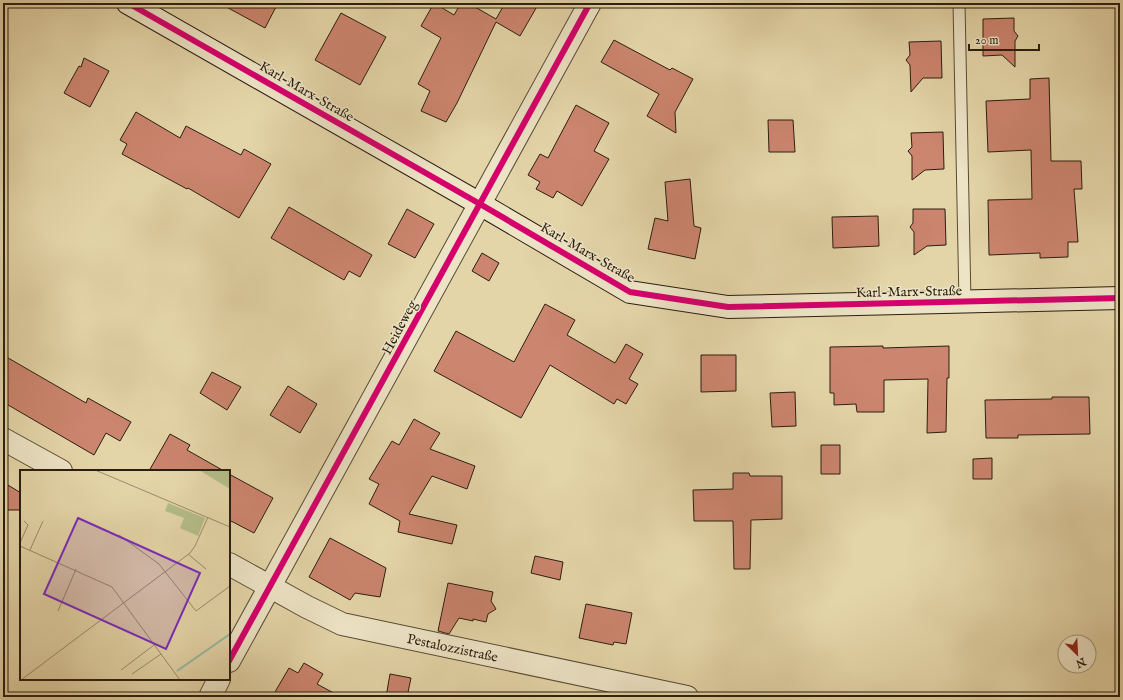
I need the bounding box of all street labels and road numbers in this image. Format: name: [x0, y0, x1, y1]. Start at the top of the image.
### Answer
street label: Karl-Marx-Straße: [256, 58, 357, 126]
street label: Karl-Marx-Straße: [537, 219, 638, 287]
street label: Karl-Marx-Straße: [856, 282, 963, 302]
street label: Heideweg: [378, 297, 422, 358]
street label: Pestalozzistraße: [405, 630, 500, 667]

